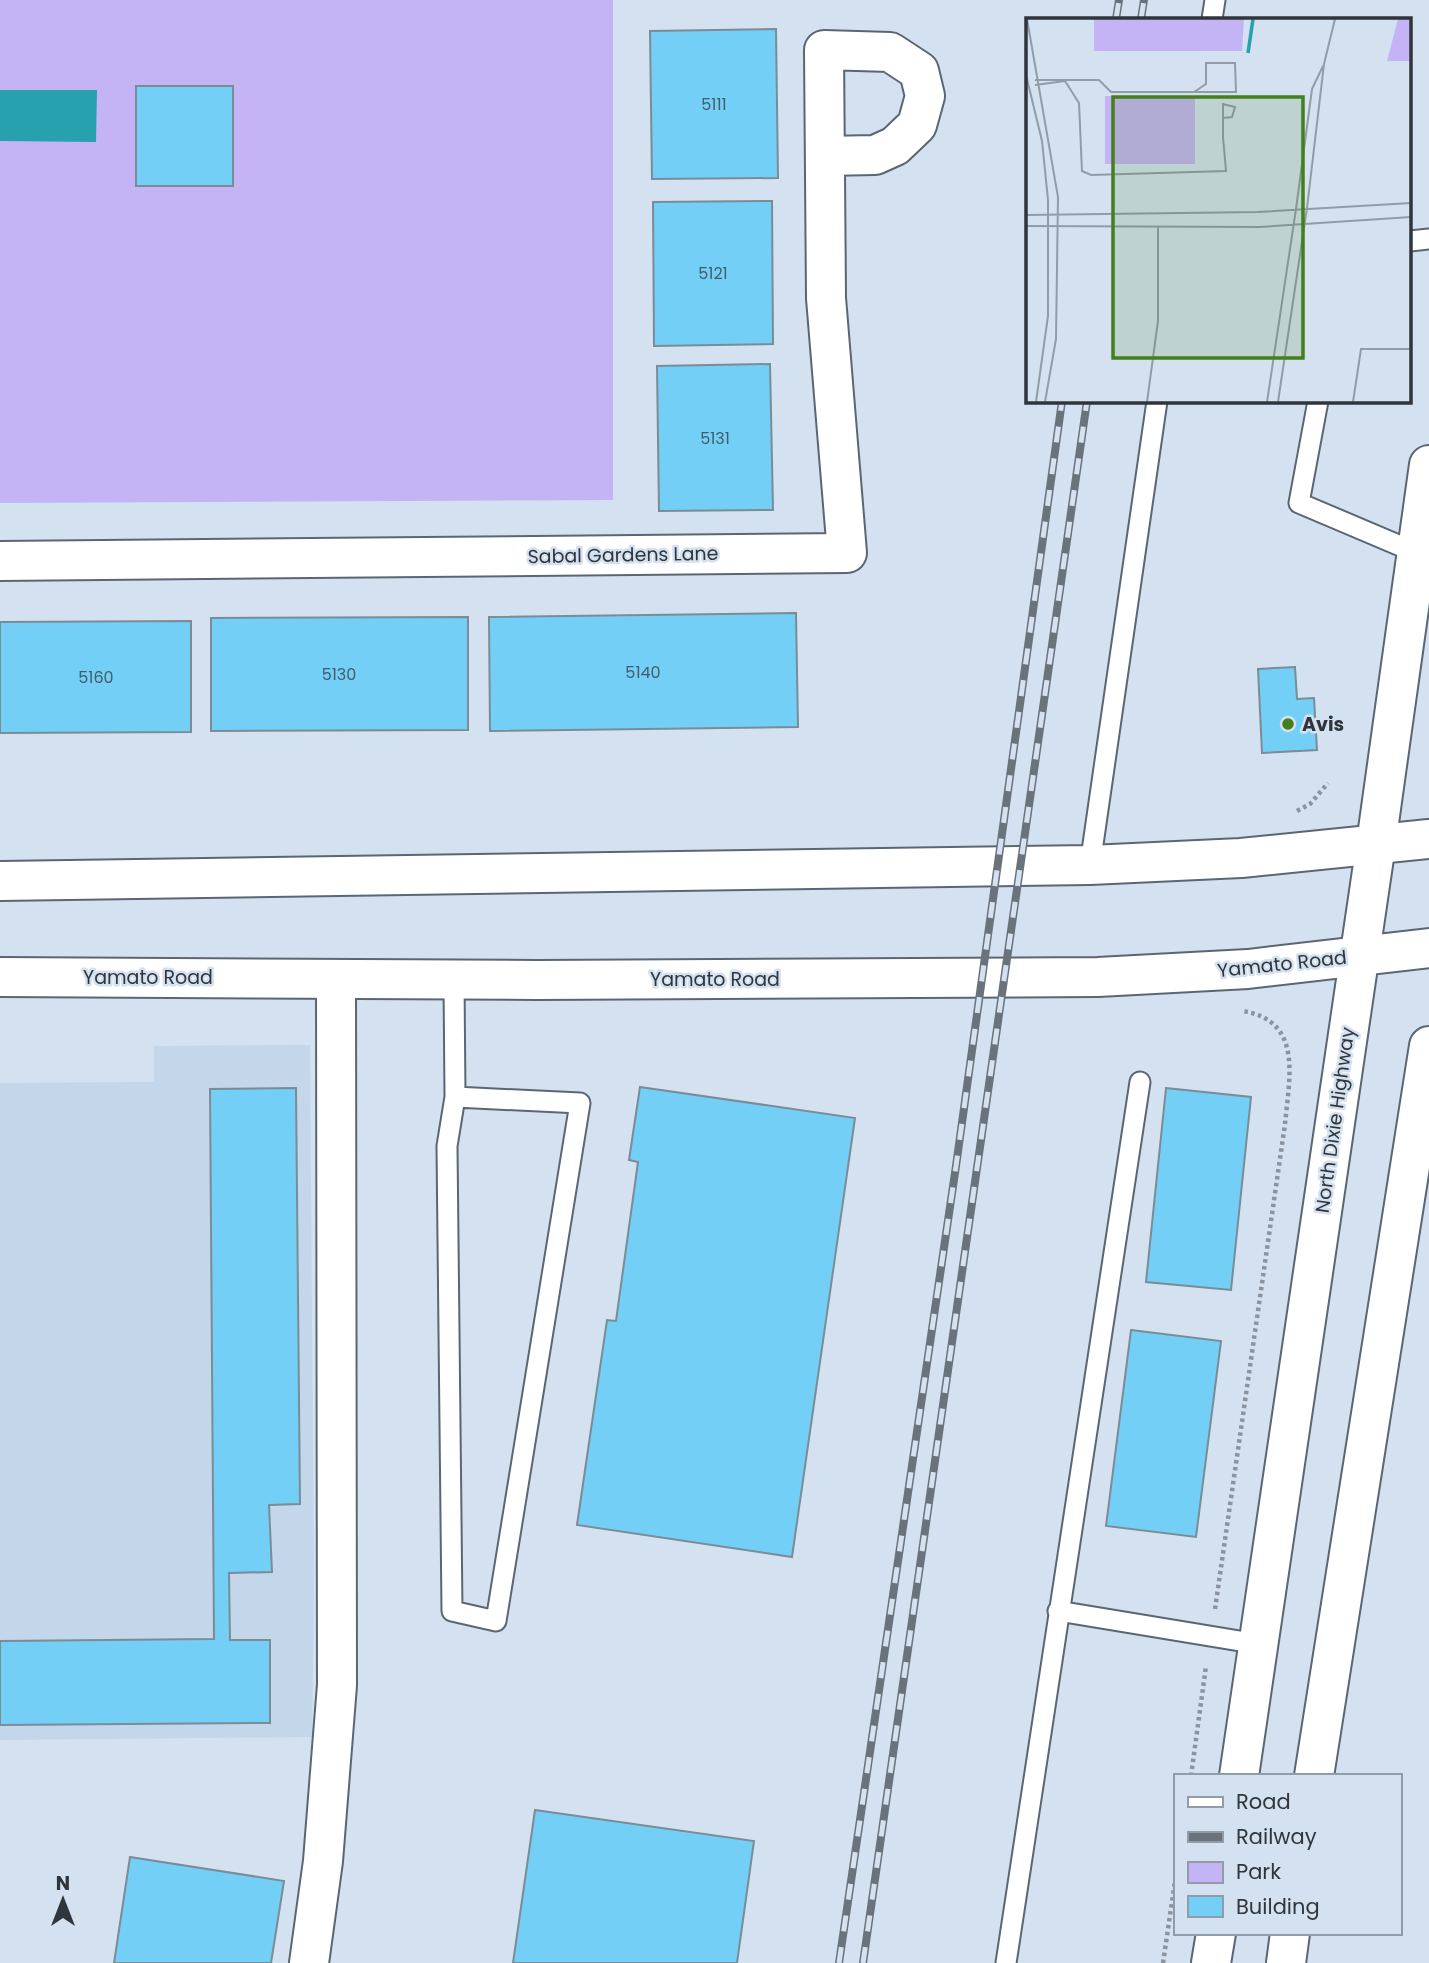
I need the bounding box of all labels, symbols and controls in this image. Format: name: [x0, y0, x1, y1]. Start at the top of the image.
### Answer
inset map: [1026, 18, 1412, 402]
house number: 5111: [701, 93, 727, 116]
house number: 5121: [698, 262, 728, 285]
house number: 5131: [700, 427, 730, 450]
street label: Sabal Gardens Lane: [527, 540, 719, 570]
house number: 5140: [625, 661, 661, 684]
house number: 5130: [322, 663, 356, 686]
house number: 5160: [78, 666, 114, 689]
place label: Avis: [1302, 711, 1344, 738]
marker: Avis: [1280, 716, 1296, 732]
street label: Yamato Road: [1216, 944, 1348, 984]
street label: Yamato Road: [83, 964, 213, 991]
street label: Yamato Road: [650, 966, 780, 993]
street label: North Dixie Highway: [1309, 1025, 1361, 1215]
legend: [1174, 1774, 1401, 1935]
text: Road: [1236, 1787, 1291, 1816]
text: Railway: [1236, 1822, 1317, 1851]
text: Park: [1236, 1857, 1281, 1886]
north arrow: [28, 1865, 98, 1935]
text: N: [56, 1870, 70, 1897]
text: Building: [1236, 1892, 1320, 1921]

